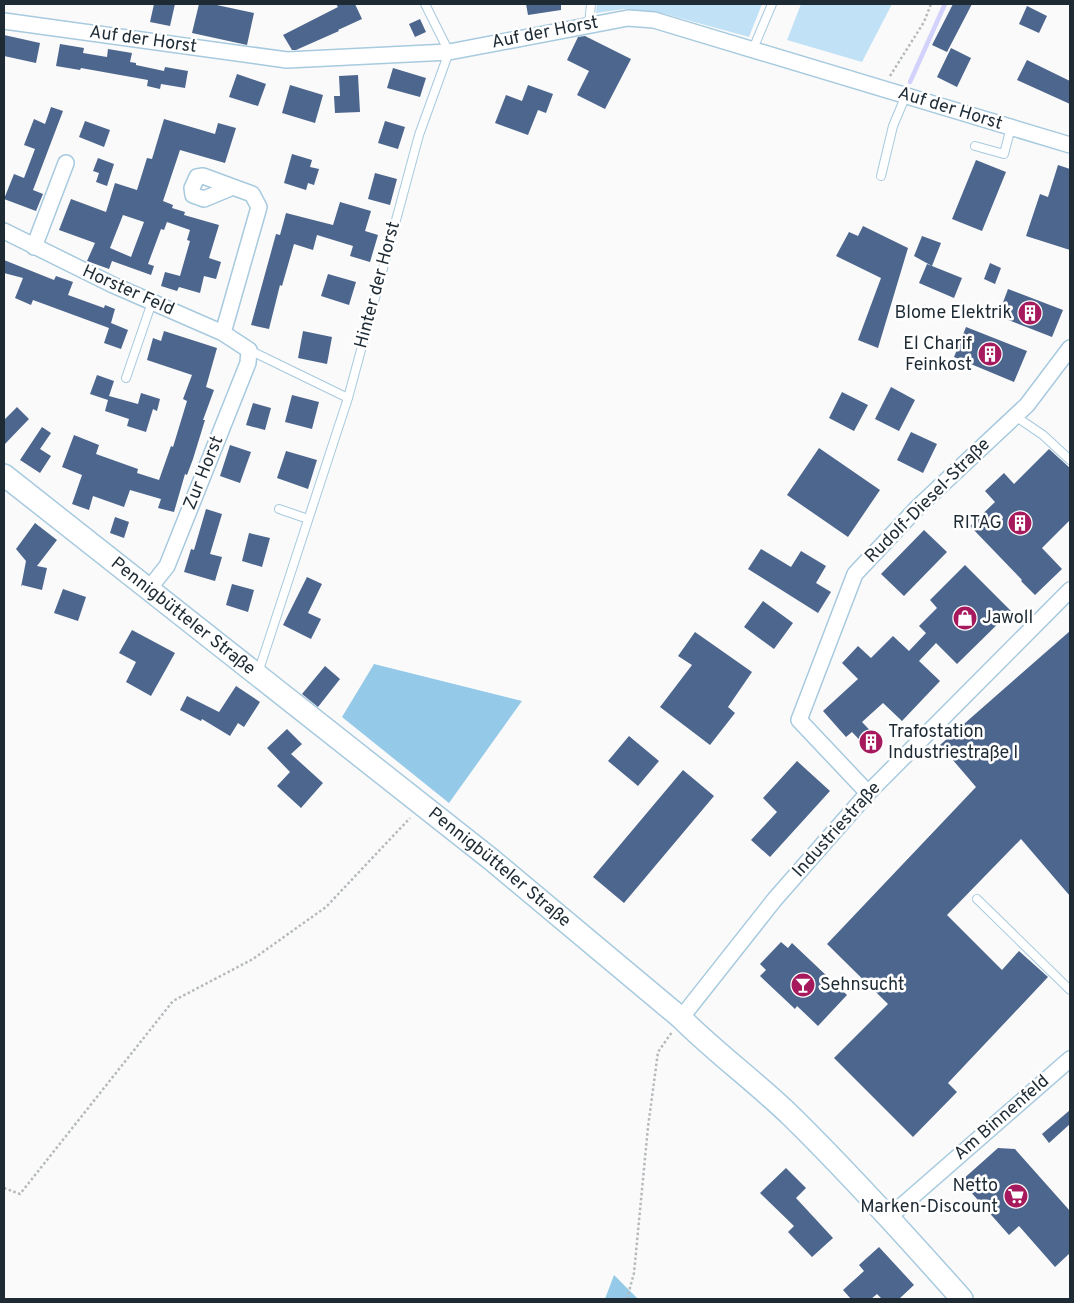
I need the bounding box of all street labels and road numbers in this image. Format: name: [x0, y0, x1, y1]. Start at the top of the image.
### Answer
street label: Auf der Horst: [490, 11, 600, 55]
street label: Auf der Horst: [88, 21, 198, 59]
street label: Auf der Horst: [895, 82, 1005, 136]
street label: Hinter der Horst: [350, 219, 406, 351]
street label: Horster Feld: [78, 260, 178, 322]
street label: Zur Horst: [179, 433, 229, 513]
street label: Rudolf-Diesel-Straße: [860, 433, 996, 569]
street label: Pennigbütteler Straße: [106, 552, 260, 680]
street label: Industriestraße: [788, 777, 886, 883]
street label: Pennigbütteler Straße: [423, 802, 576, 933]
street label: Am Binnenfeld: [950, 1070, 1054, 1166]

